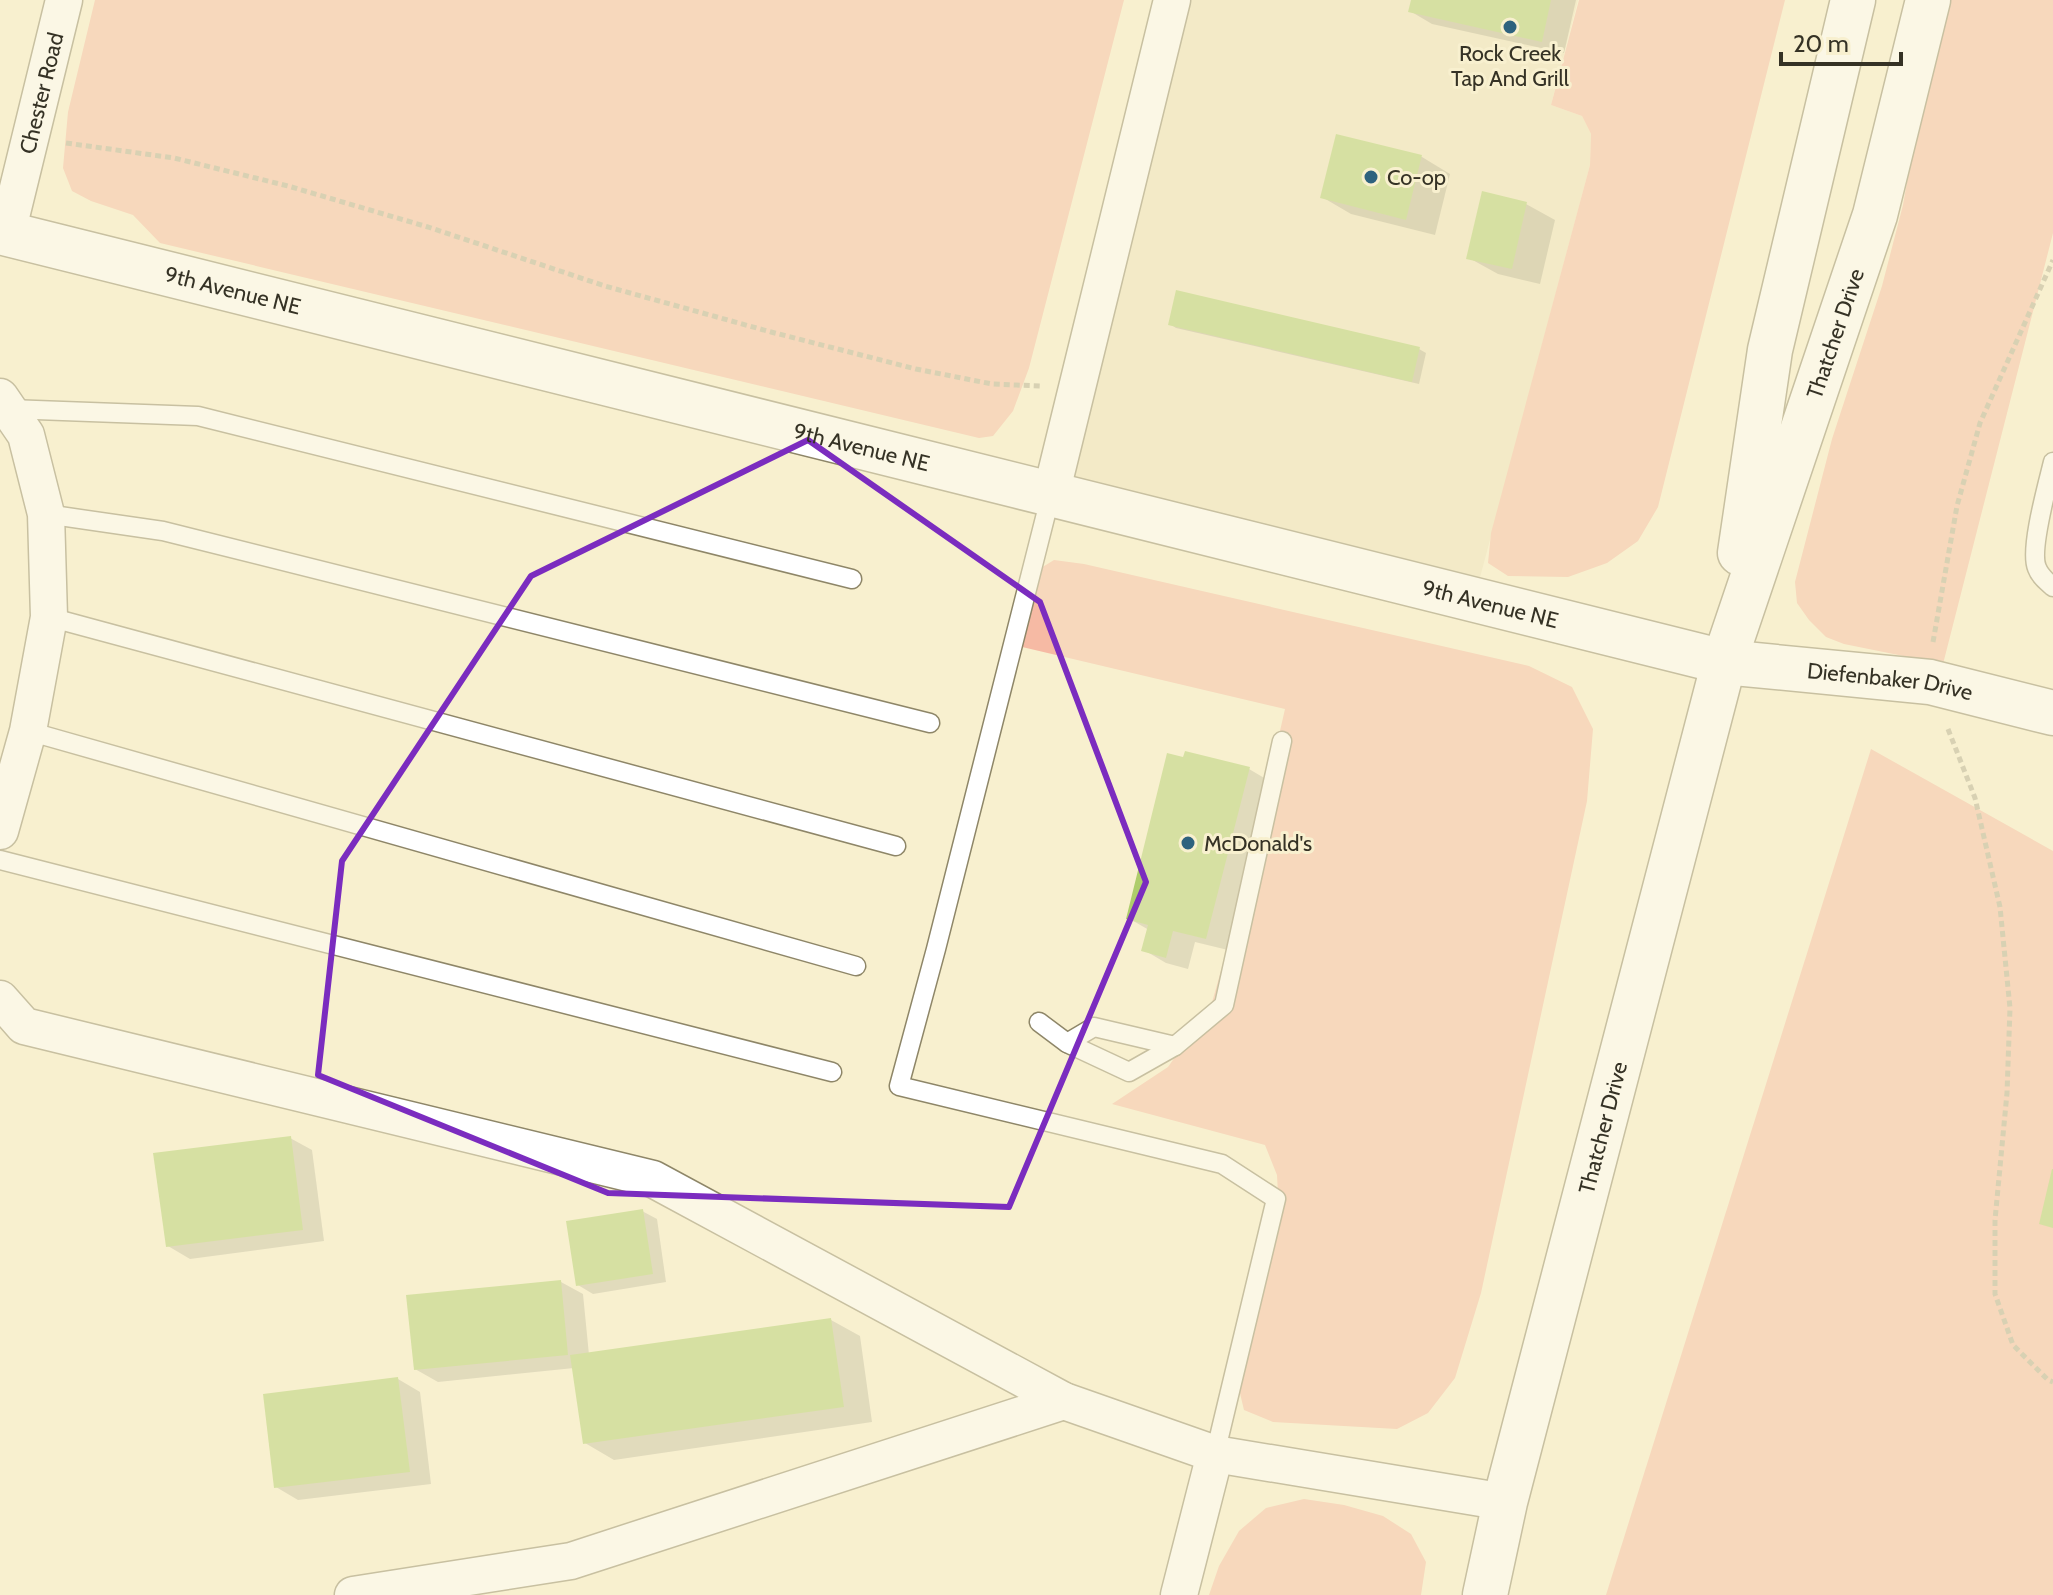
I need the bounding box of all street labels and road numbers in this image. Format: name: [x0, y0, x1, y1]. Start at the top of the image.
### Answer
street label: Chester Road: [13, 30, 69, 157]
street label: 9th Avenue NE: [162, 260, 304, 320]
street label: Thatcher Drive: [1800, 265, 1869, 402]
street label: 9th Avenue NE: [791, 417, 932, 477]
street label: 9th Avenue NE: [1420, 574, 1561, 634]
street label: Diefenbaker Drive: [1806, 657, 1976, 706]
street label: Thatcher Drive: [1572, 1059, 1633, 1197]

